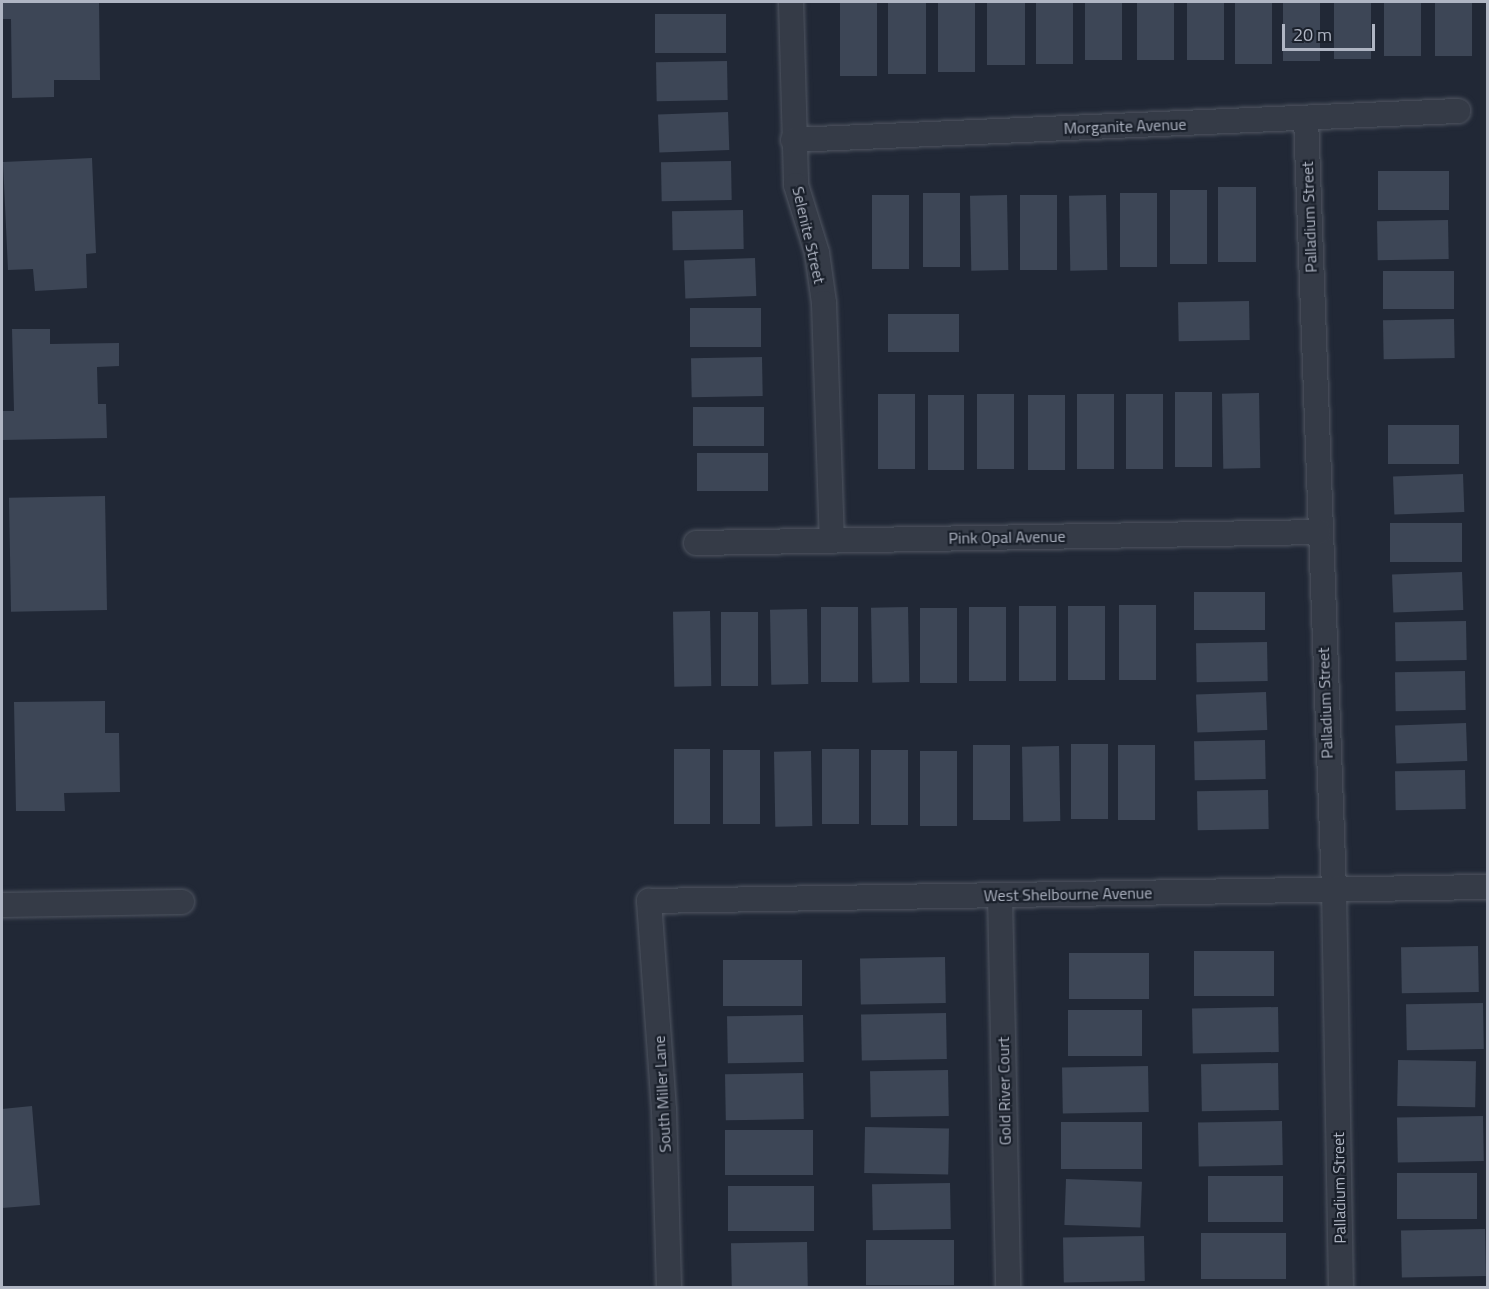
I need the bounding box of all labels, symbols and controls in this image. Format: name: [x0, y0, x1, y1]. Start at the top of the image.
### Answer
scale bar: [1285, 12, 1378, 50]
text: 20 m: [1293, 21, 1332, 48]
street label: Morganite Avenue: [1063, 114, 1187, 138]
street label: Palladium Street: [1297, 161, 1321, 273]
street label: Selenite Street: [789, 185, 829, 285]
street label: Pink Opal Avenue: [948, 526, 1066, 548]
street label: Palladium Street: [1313, 647, 1337, 759]
street label: West Shelbourne Avenue: [984, 883, 1152, 905]
street label: South Miller Lane: [649, 1035, 675, 1153]
street label: Gold River Court: [993, 1037, 1015, 1145]
street label: Palladium Street: [1328, 1132, 1350, 1244]

